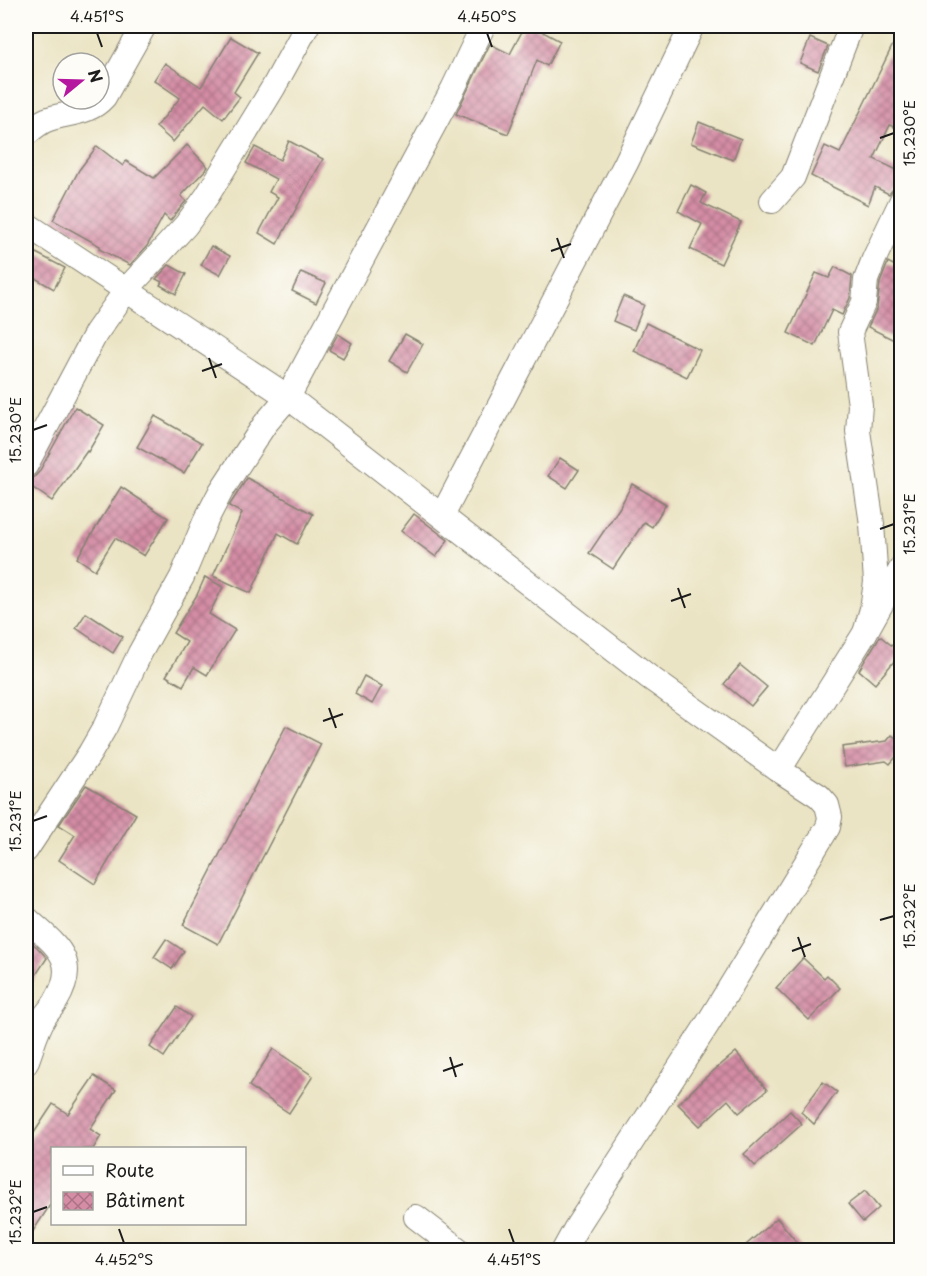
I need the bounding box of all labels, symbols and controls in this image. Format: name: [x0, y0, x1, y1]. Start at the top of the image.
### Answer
text: 4.451°S: [70, 4, 124, 27]
text: 4.450°S: [457, 4, 517, 27]
north arrow: [51, 51, 111, 111]
text: N: [83, 66, 110, 86]
text: 15.230°E: [897, 100, 920, 166]
text: 15.230°E: [3, 397, 26, 463]
text: 15.231°E: [897, 493, 920, 555]
text: 15.231°E: [3, 790, 26, 852]
text: 15.232°E: [897, 883, 920, 949]
legend: [51, 1147, 246, 1225]
text: Route: [105, 1156, 155, 1183]
text: 15.232°E: [3, 1179, 26, 1245]
text: Bâtiment: [105, 1186, 185, 1213]
text: 4.452°S: [95, 1247, 153, 1270]
text: 4.451°S: [487, 1247, 541, 1270]

